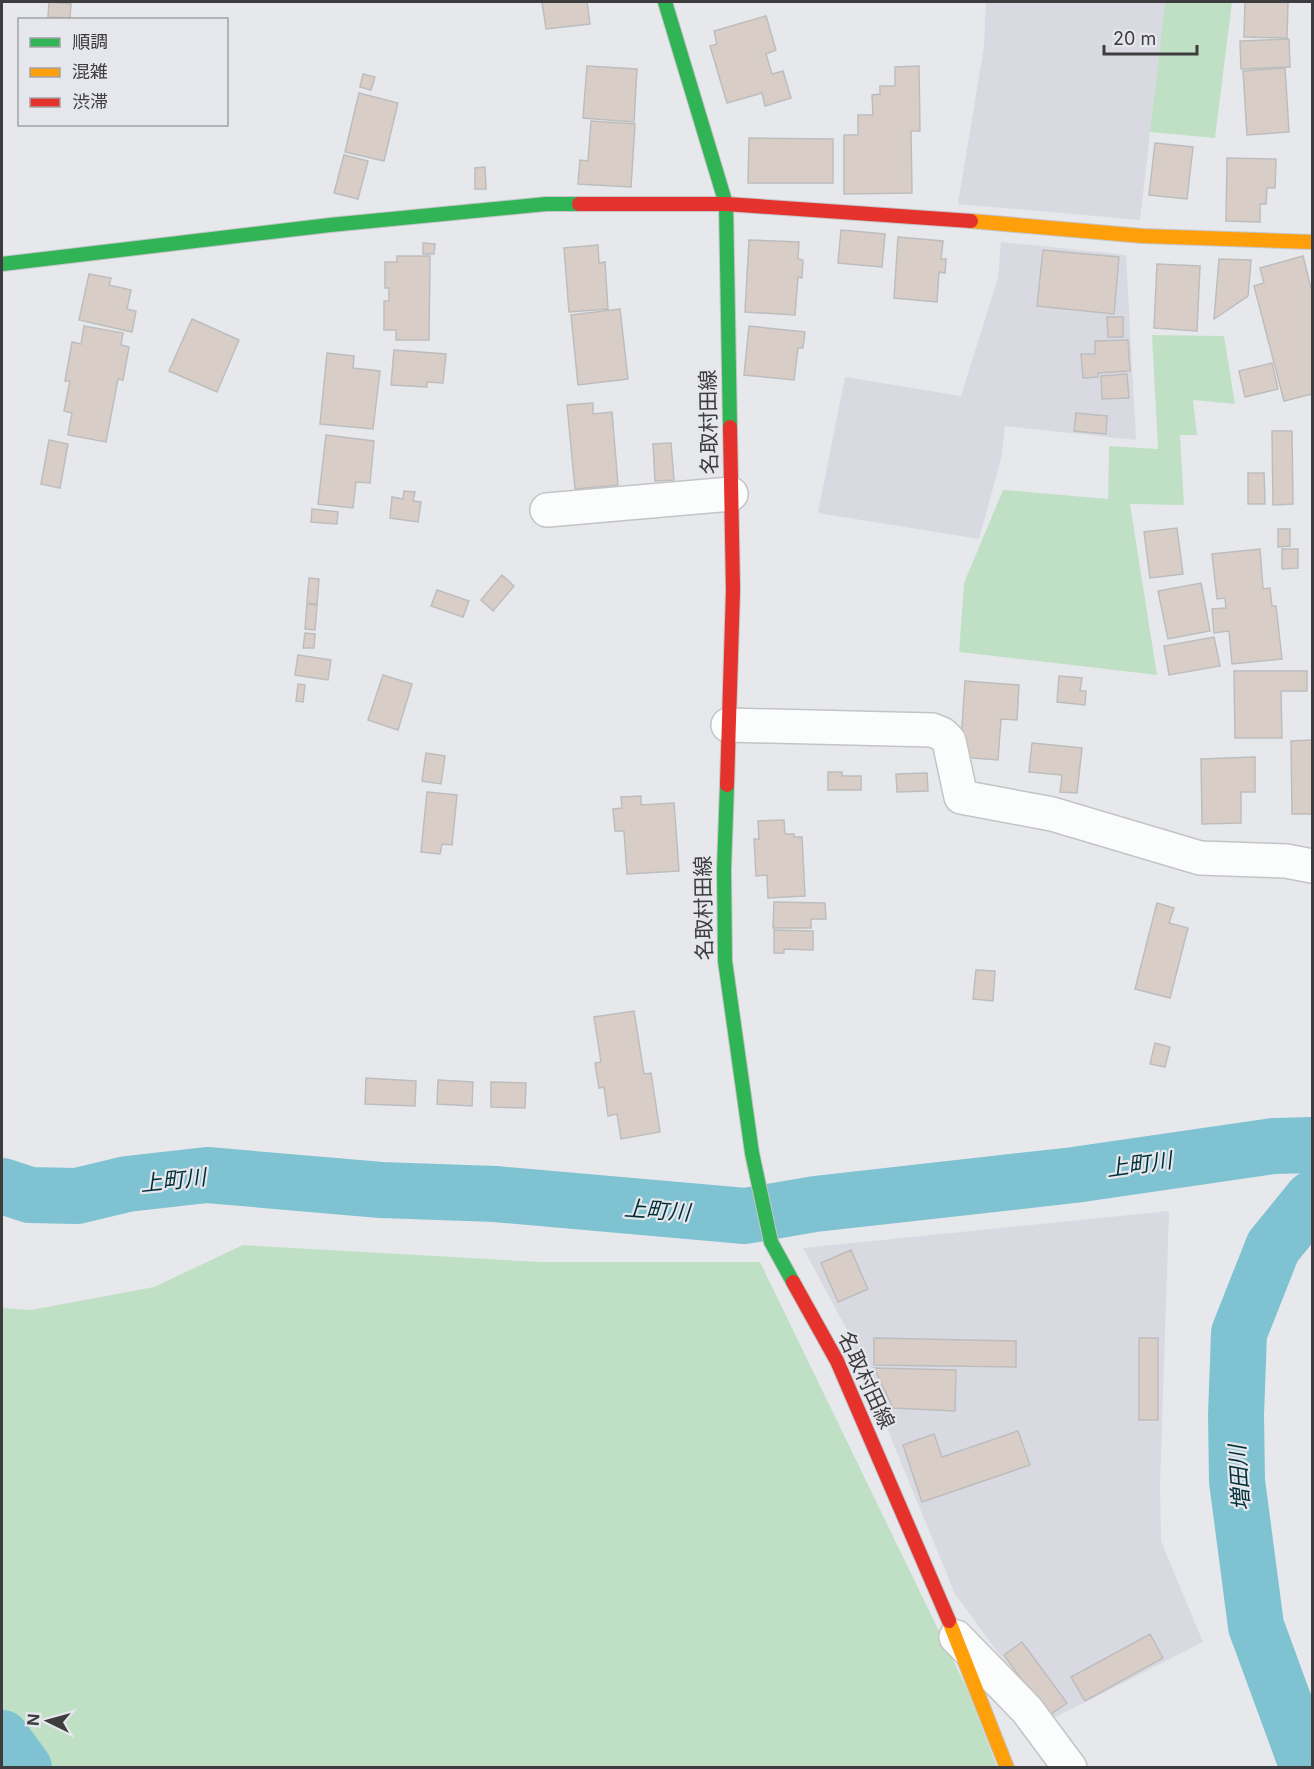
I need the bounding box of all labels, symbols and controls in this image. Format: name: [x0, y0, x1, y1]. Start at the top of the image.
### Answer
legend: [18, 18, 228, 126]
scale bar: [1104, 18, 1197, 56]
text: 20 m: [1113, 28, 1156, 49]
text: 順調: [72, 31, 108, 52]
text: 混雑: [72, 61, 108, 82]
text: 渋滞: [72, 91, 108, 112]
street label: 名取村田線: [695, 369, 722, 475]
street label: 名取村田線: [690, 855, 717, 961]
water label: 上町川: [1105, 1146, 1175, 1181]
water label: 上町川: [139, 1163, 209, 1196]
water label: 上町川: [623, 1195, 693, 1225]
street label: 名取村田線: [833, 1327, 900, 1433]
water label: 増田川: [1224, 1442, 1254, 1512]
north arrow: [18, 1691, 78, 1751]
text: N: [23, 1713, 44, 1727]

